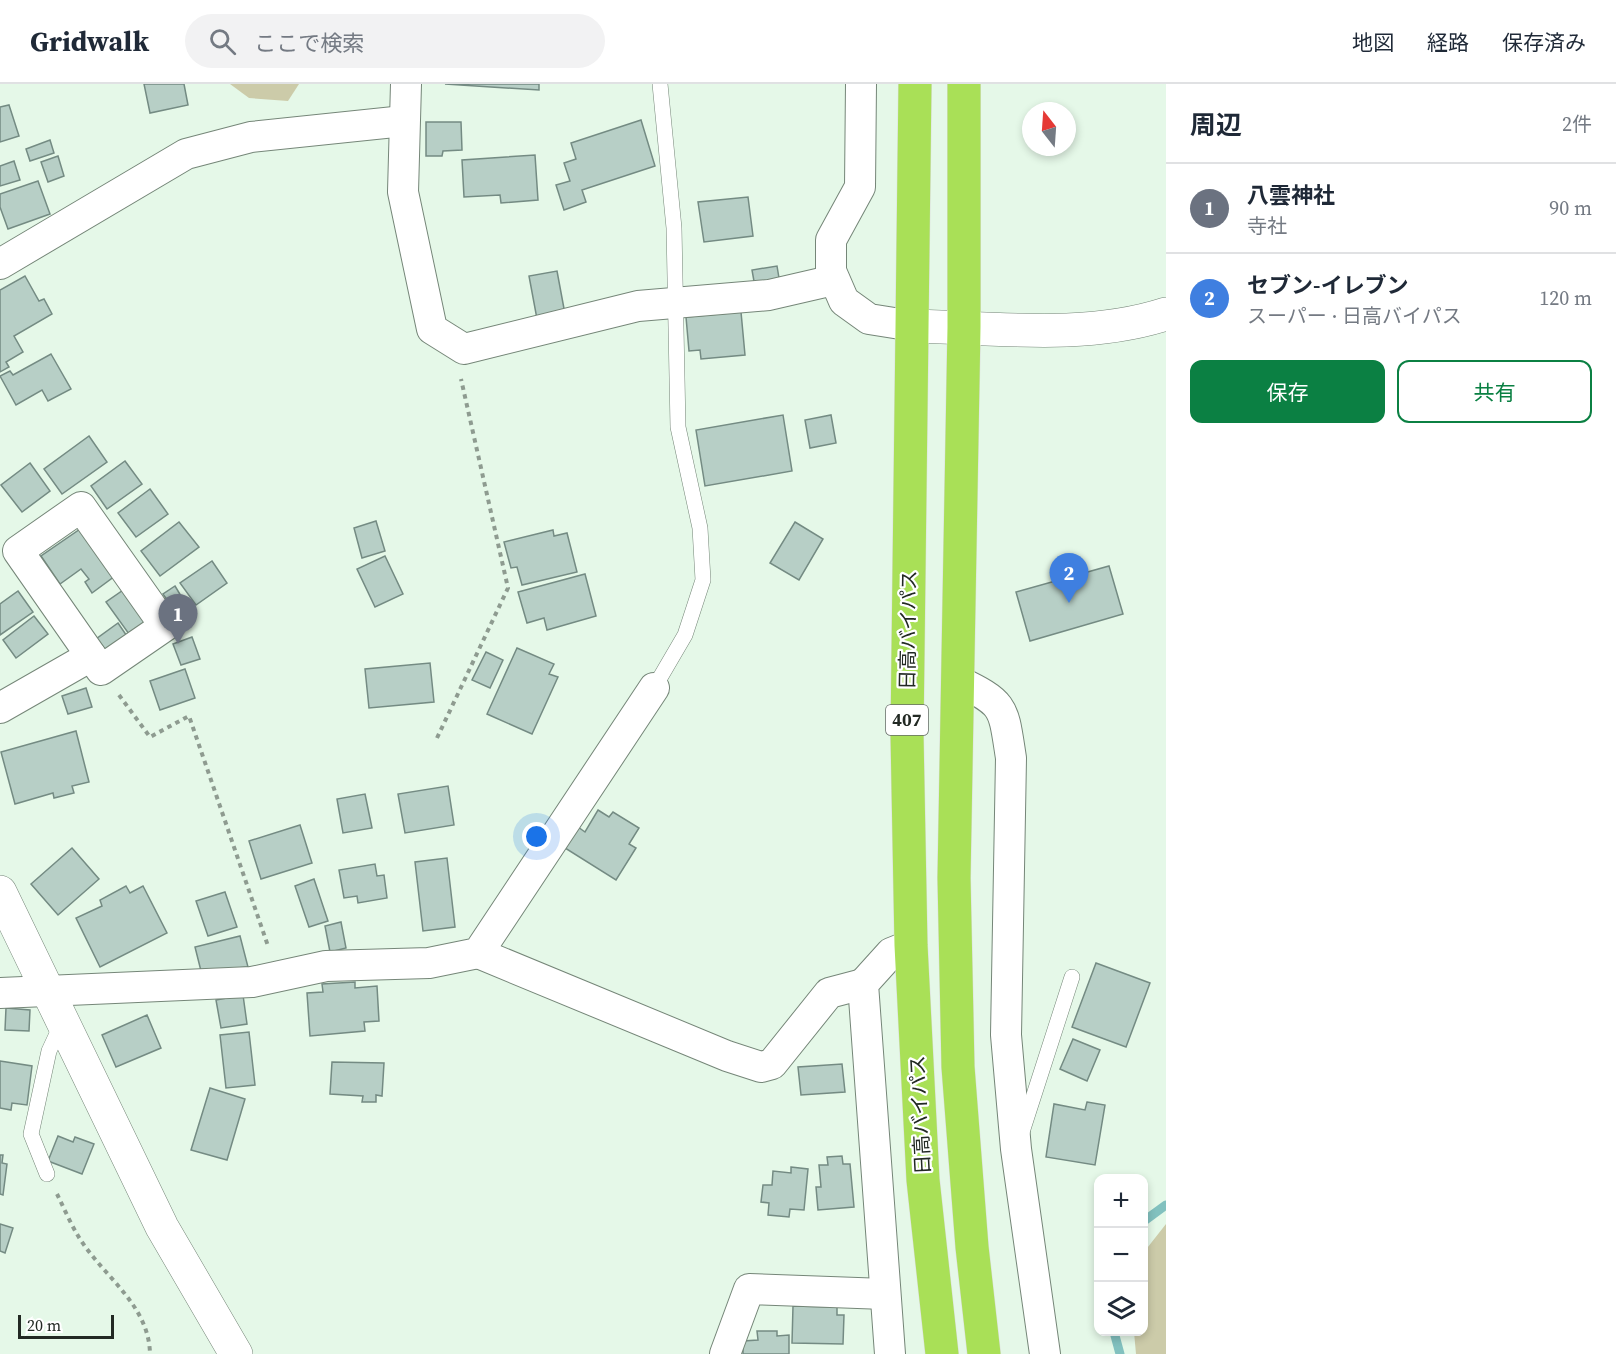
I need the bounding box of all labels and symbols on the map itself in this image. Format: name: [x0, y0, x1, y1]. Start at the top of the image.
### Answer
north arrow: [1022, 102, 1076, 156]
pin: 2: [1050, 554, 1088, 603]
street label: 日高バイパス: [893, 570, 923, 690]
pin: 1: [158, 594, 198, 644]
road number: 407: [886, 705, 928, 735]
your location: [522, 822, 551, 851]
street label: 日高バイパス: [903, 1055, 937, 1175]
scale bar: [18, 1312, 114, 1340]

